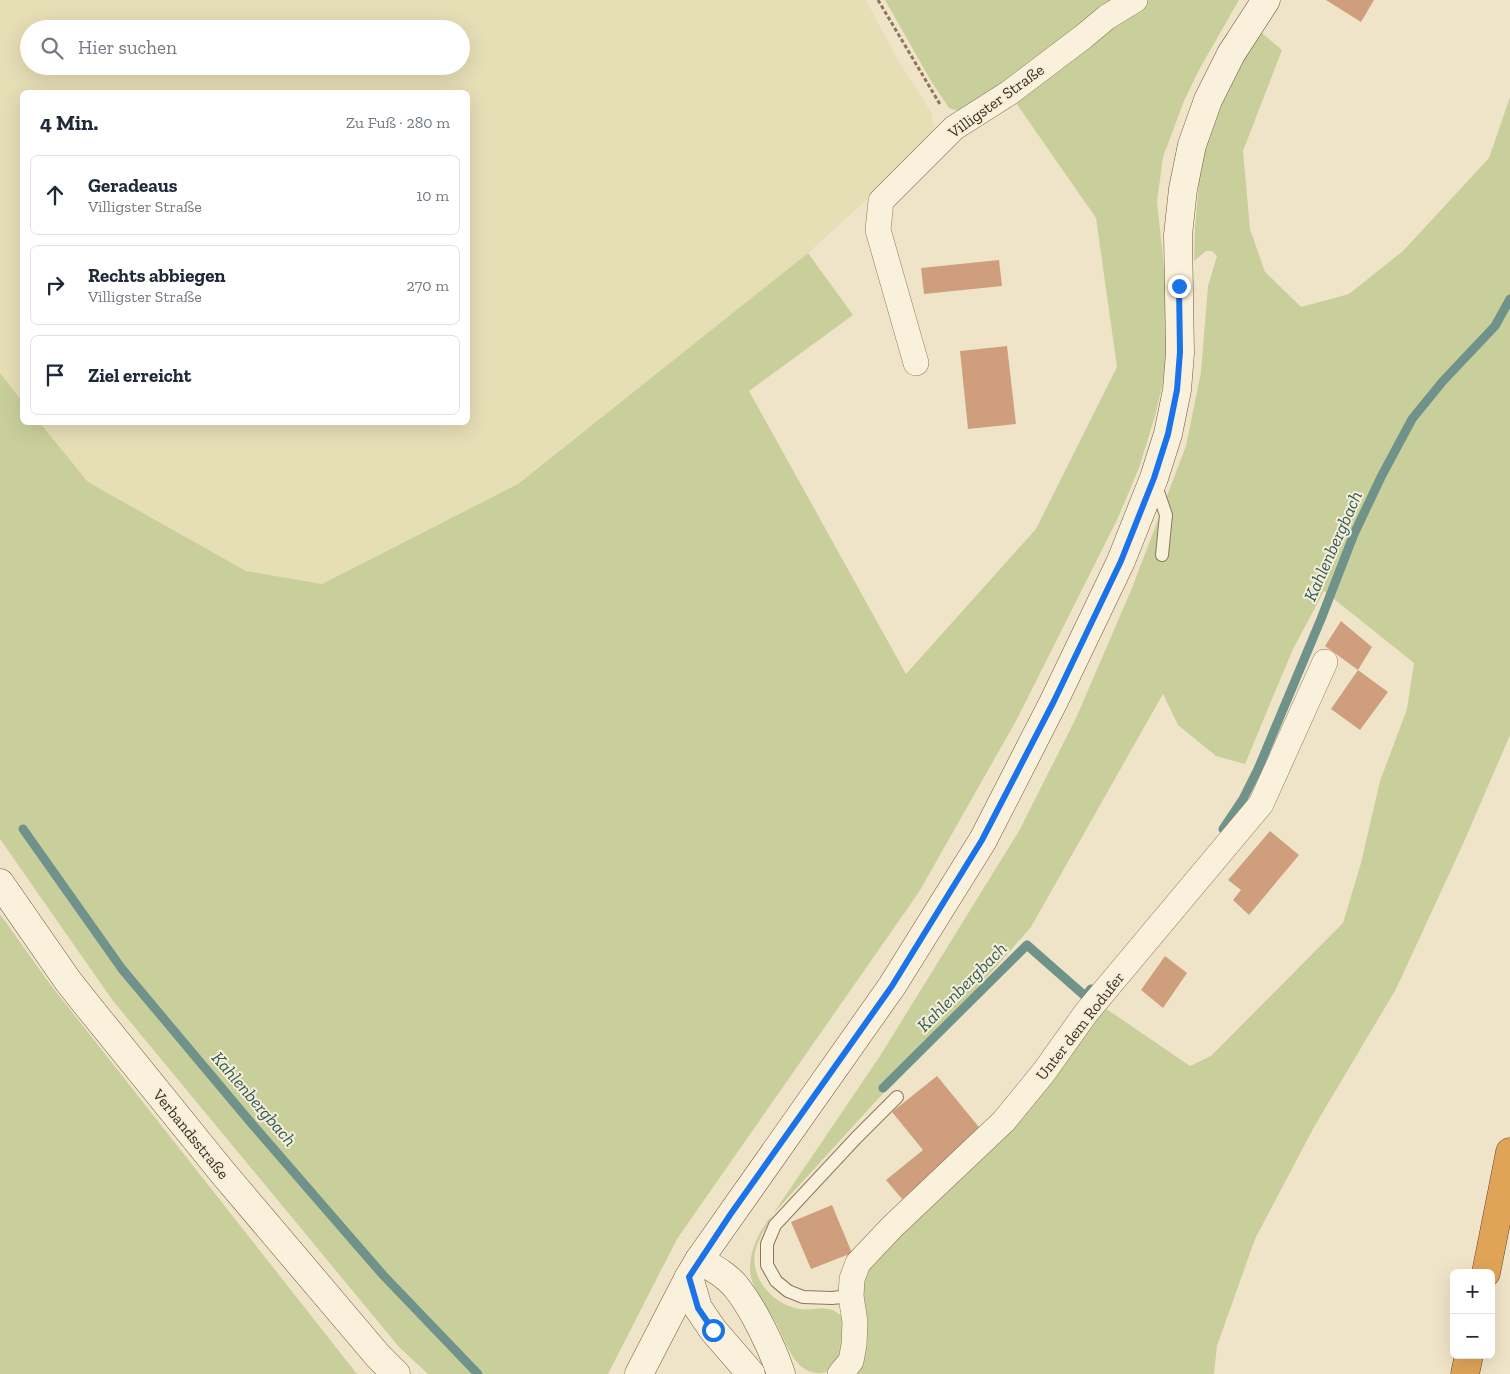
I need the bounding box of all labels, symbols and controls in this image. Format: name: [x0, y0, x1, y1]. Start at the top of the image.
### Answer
search box: [20, 20, 470, 75]
icon: search: [38, 34, 66, 62]
text: Hier suchen: [78, 36, 177, 59]
street label: Villigster Straße: [944, 60, 1048, 143]
text: 4 Min.: [40, 110, 98, 135]
text: Zu Fuß · 280 m: [346, 113, 450, 132]
text: Geradeaus: [88, 174, 178, 197]
icon: ahead: [41, 181, 69, 209]
text: 10 m: [416, 186, 449, 205]
text: Villigster Straße: [88, 197, 202, 216]
text: Rechts abbiegen: [88, 264, 226, 287]
icon: right: [41, 271, 69, 299]
route end: [1168, 275, 1191, 298]
text: 270 m: [407, 276, 449, 295]
text: Villigster Straße: [88, 287, 202, 306]
icon: arrive: [41, 361, 69, 389]
text: Ziel erreicht: [88, 364, 191, 387]
water label: Kahlenbergbach: [1299, 488, 1367, 604]
water label: Kahlenbergbach: [912, 937, 1012, 1037]
street label: Unter dem Rodufer: [1032, 968, 1128, 1084]
water label: Kahlenbergbach: [207, 1047, 301, 1151]
street label: Verbandsstraße: [148, 1084, 233, 1183]
map controls: [1450, 1269, 1495, 1359]
button: +: [1450, 1269, 1495, 1314]
button: −: [1450, 1314, 1495, 1359]
route start: [702, 1319, 725, 1342]

